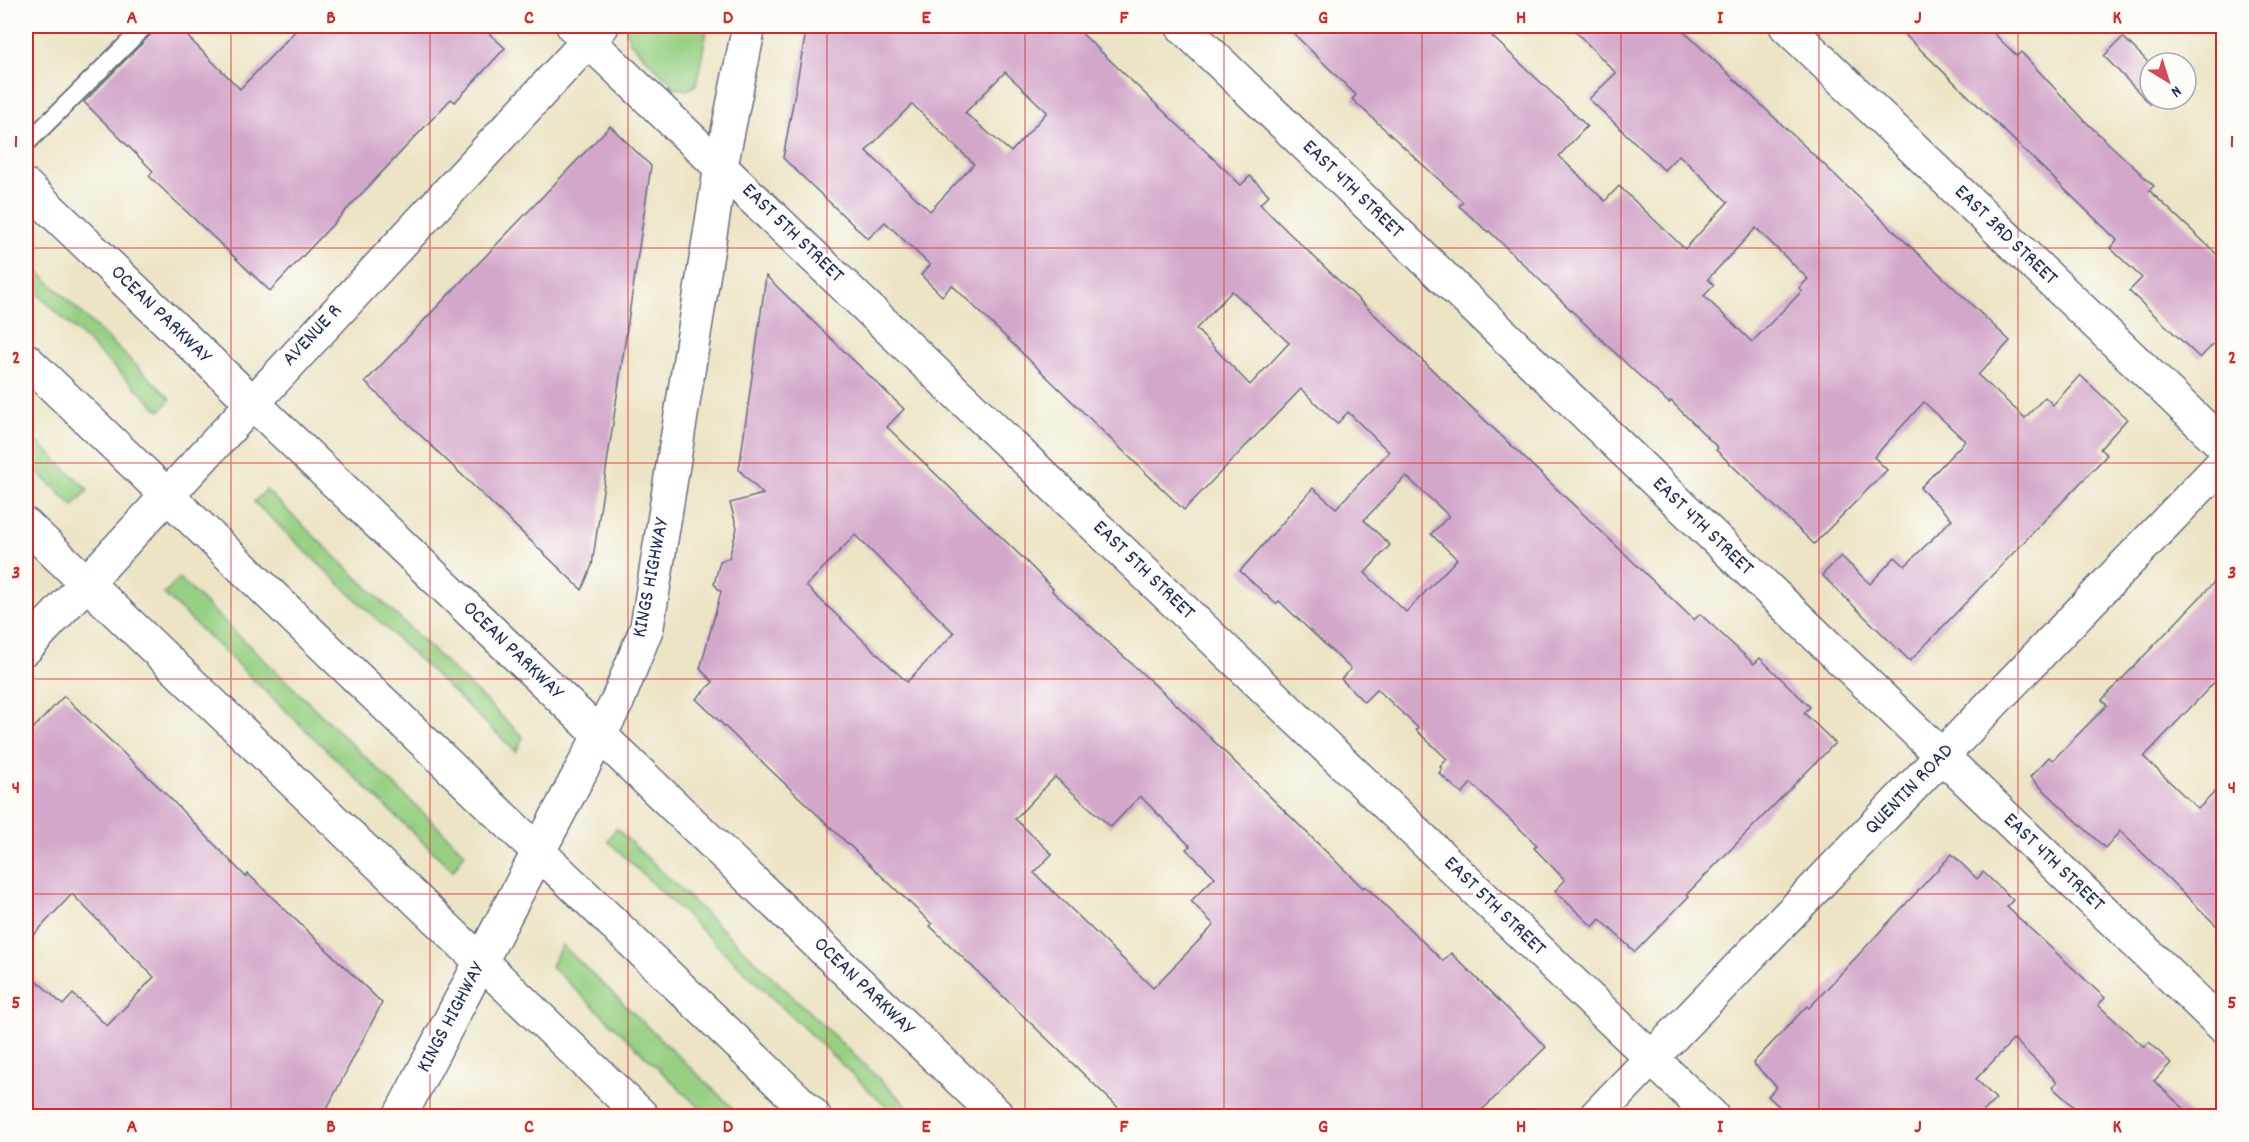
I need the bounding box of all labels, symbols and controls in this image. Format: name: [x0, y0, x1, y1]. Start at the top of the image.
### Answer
text: A: [127, 5, 138, 33]
text: B: [326, 5, 336, 33]
text: C: [524, 5, 534, 33]
text: D: [723, 5, 734, 33]
text: E: [921, 5, 931, 33]
text: F: [1120, 5, 1130, 33]
text: G: [1318, 5, 1328, 33]
text: H: [1516, 5, 1526, 33]
text: I: [1717, 5, 1724, 33]
text: J: [1914, 5, 1922, 33]
text: K: [2112, 5, 2122, 33]
north arrow: [2138, 51, 2198, 111]
text: N: [2165, 79, 2186, 102]
text: 1: [14, 129, 18, 157]
text: 1: [2230, 129, 2234, 157]
street label: EAST 4TH STREET: [1294, 134, 1410, 247]
street label: EAST 5TH STREET: [734, 177, 851, 291]
street label: EAST 3RD STREET: [1946, 179, 2064, 294]
street label: OCEAN PARKWAY: [103, 259, 218, 372]
street label: AVENUE R: [276, 298, 350, 374]
text: 2: [12, 345, 20, 373]
text: 2: [2228, 345, 2236, 373]
street label: EAST 4TH STREET: [1644, 471, 1760, 584]
street label: KINGS HIGHWAY: [626, 514, 679, 640]
street label: EAST 5TH STREET: [1085, 514, 1202, 628]
text: 3: [12, 560, 20, 588]
text: 3: [2228, 560, 2236, 588]
street label: OCEAN PARKWAY: [455, 595, 570, 708]
street label: QUENTIN ROAD: [1859, 737, 1962, 842]
text: 4: [12, 775, 20, 803]
text: 4: [2228, 775, 2236, 803]
street label: EAST 4TH STREET: [1995, 807, 2111, 920]
street label: EAST 5TH STREET: [1436, 850, 1553, 964]
street label: OCEAN PARKWAY: [806, 931, 921, 1044]
street label: KINGS HIGHWAY: [410, 956, 494, 1079]
text: 5: [11, 990, 21, 1018]
text: 5: [2227, 990, 2237, 1018]
text: A: [127, 1114, 138, 1142]
text: B: [326, 1114, 336, 1142]
text: C: [524, 1114, 534, 1142]
text: D: [723, 1114, 734, 1142]
text: E: [921, 1114, 931, 1142]
text: F: [1120, 1114, 1130, 1142]
text: G: [1318, 1114, 1328, 1142]
text: H: [1516, 1114, 1526, 1142]
text: I: [1717, 1114, 1724, 1142]
text: J: [1914, 1114, 1922, 1142]
text: K: [2112, 1114, 2122, 1142]

